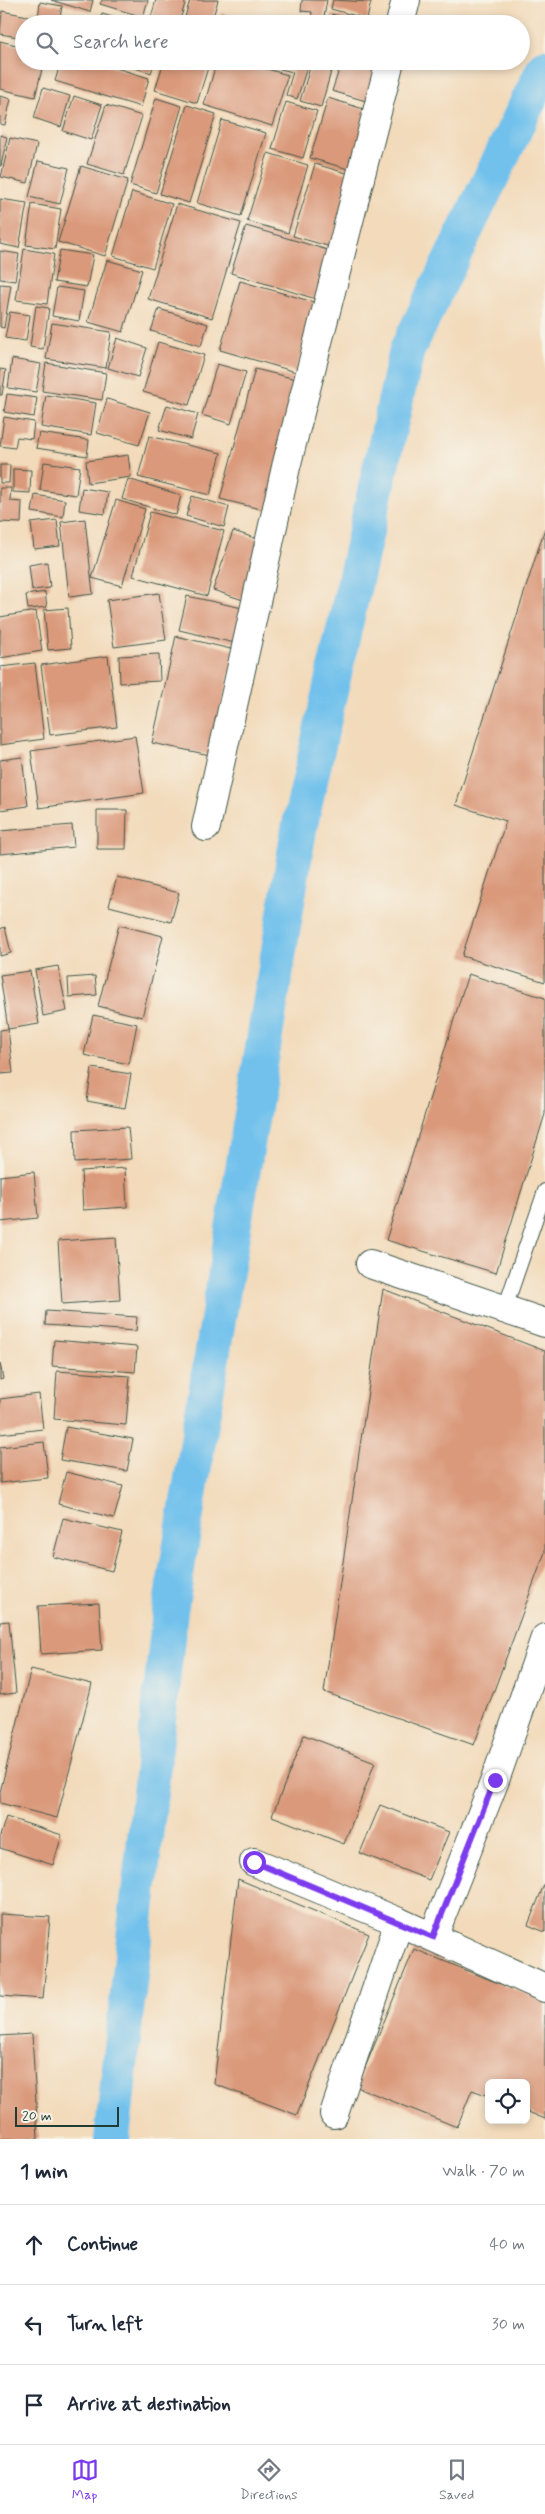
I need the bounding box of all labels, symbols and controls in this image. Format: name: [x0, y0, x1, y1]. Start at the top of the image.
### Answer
search box: [15, 15, 530, 70]
icon: search: [33, 29, 61, 57]
text: Search here: [73, 30, 169, 55]
route end: [484, 1769, 507, 1792]
route start: [243, 1851, 266, 1874]
map controls: [485, 2079, 530, 2124]
button: locate: [485, 2079, 530, 2124]
scale bar: [15, 2104, 119, 2127]
text: 20 m: [22, 2107, 52, 2125]
text: 1 min: [20, 2158, 68, 2186]
text: Walk · 70 m: [442, 2161, 525, 2182]
icon: ahead: [20, 2231, 48, 2259]
text: Continue: [67, 2232, 138, 2257]
text: 40 m: [489, 2234, 525, 2255]
icon: left: [20, 2311, 48, 2339]
text: Turn left: [67, 2312, 143, 2337]
text: 30 m: [492, 2314, 525, 2335]
icon: arrive: [20, 2391, 48, 2419]
text: Arrive at destination: [67, 2392, 231, 2417]
tab: Map: [71, 2456, 99, 2504]
tab: Directions: [240, 2456, 298, 2504]
tab: Saved: [439, 2456, 474, 2504]

